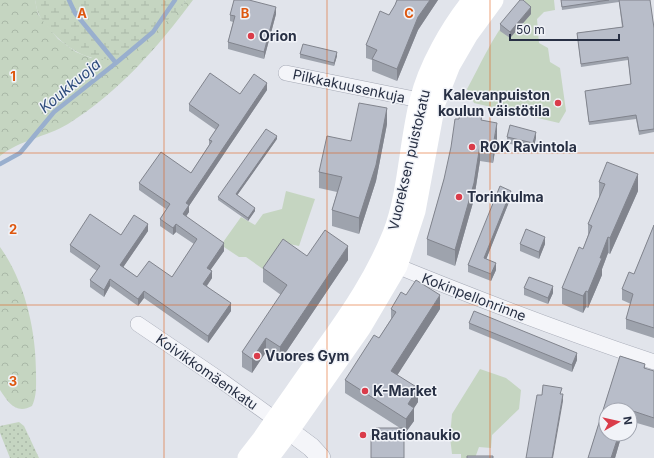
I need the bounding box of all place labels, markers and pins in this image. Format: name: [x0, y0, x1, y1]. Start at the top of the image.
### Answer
place label: Orion: [259, 27, 297, 44]
marker: Orion: [246, 31, 256, 41]
place label: Kalevanpuiston koulun väistötila: [438, 86, 550, 119]
marker: Kalevanpuiston koulun väistötila: [553, 98, 563, 108]
place label: ROK Ravintola: [480, 138, 577, 155]
marker: ROK Ravintola: [467, 142, 477, 152]
place label: Torinkulma: [467, 188, 544, 205]
marker: Torinkulma: [454, 192, 464, 202]
place label: Vuores Gym: [265, 347, 349, 364]
marker: Vuores Gym: [252, 351, 262, 361]
place label: K-Market: [373, 382, 437, 399]
marker: K-Market: [360, 386, 370, 396]
place label: Rautionaukio: [371, 426, 461, 443]
marker: Rautionaukio: [358, 430, 368, 440]

